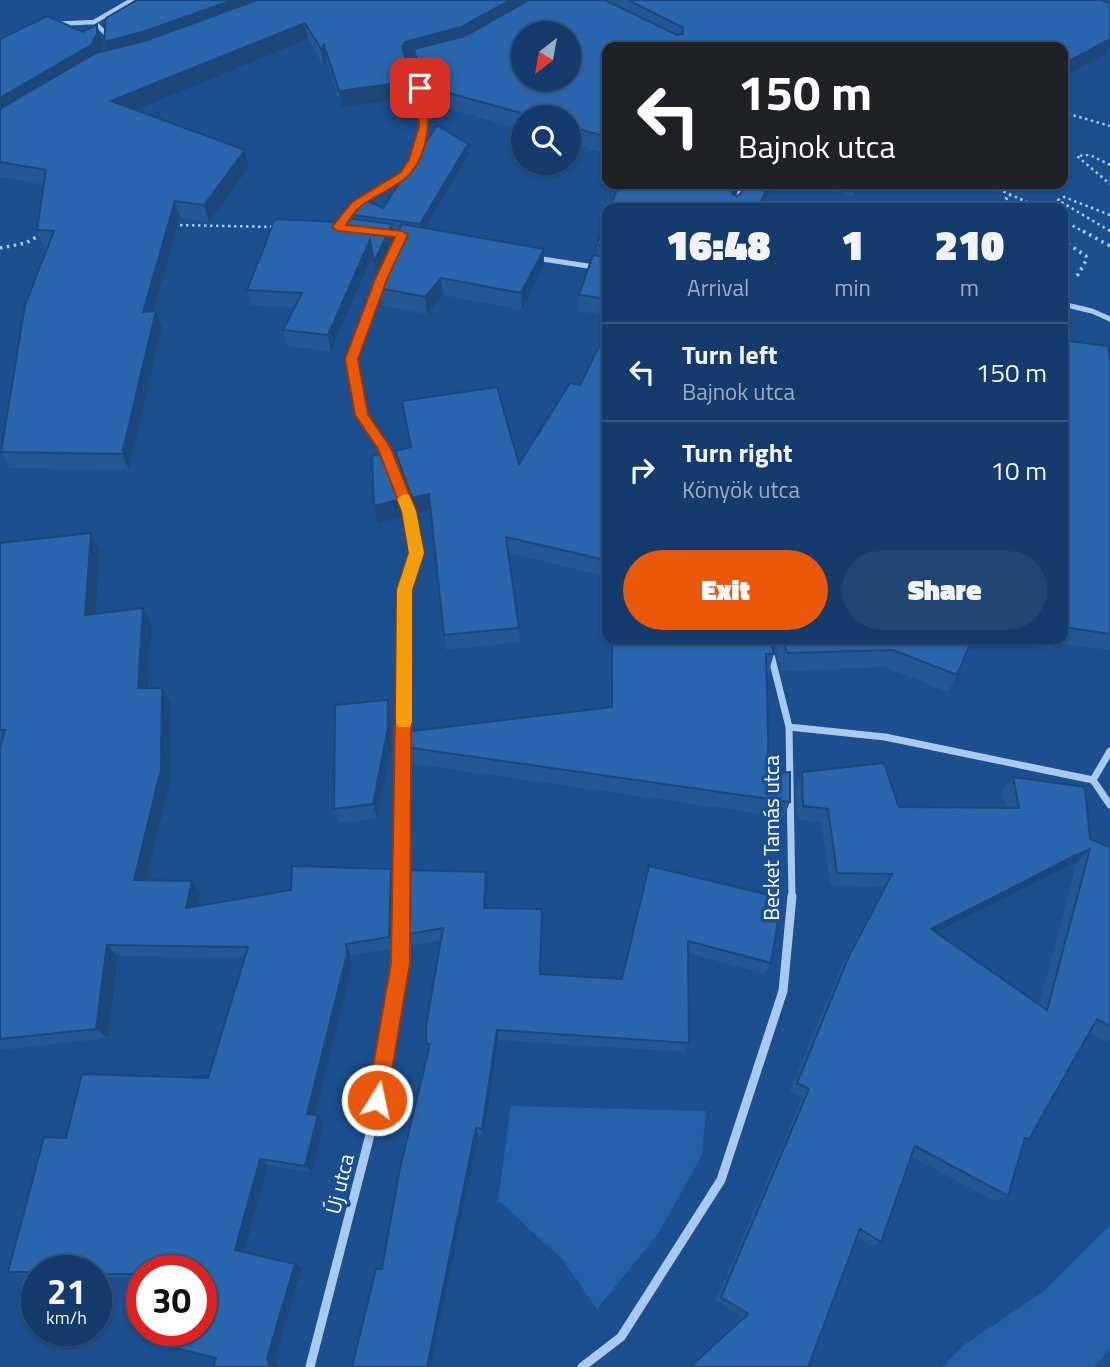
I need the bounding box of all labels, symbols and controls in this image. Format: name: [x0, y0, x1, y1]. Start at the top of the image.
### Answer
north arrow: [511, 21, 581, 91]
map controls: [511, 21, 581, 175]
text: 150 m: [738, 54, 872, 129]
pin: [390, 58, 450, 118]
icon: arrive: [401, 69, 439, 107]
icon: left: [623, 70, 714, 161]
button: search: [511, 105, 581, 175]
text: Bajnok utca: [738, 122, 895, 170]
text: 16:48: [666, 212, 770, 276]
text: 1: [841, 212, 864, 276]
text: 210: [935, 212, 1004, 276]
text: Arrival: [687, 270, 749, 305]
text: min: [834, 270, 871, 305]
text: m: [960, 270, 979, 305]
text: Turn left: [682, 335, 777, 374]
icon: left: [623, 353, 661, 391]
text: 150 m: [976, 353, 1047, 392]
text: Bajnok utca: [682, 374, 795, 409]
text: Turn right: [682, 433, 793, 472]
icon: right: [623, 451, 661, 489]
text: 10 m: [990, 451, 1047, 490]
text: Könyök utca: [682, 472, 800, 507]
button: Exit: [623, 550, 828, 630]
button: Share: [842, 550, 1047, 630]
street label: Becket Tamás utca: [755, 755, 787, 921]
position arrow: [340, 1063, 414, 1137]
street label: Új utca: [316, 1150, 362, 1217]
speed limit sign: 30: [126, 1255, 217, 1346]
text: 21: [47, 1264, 86, 1318]
text: km/h: [46, 1304, 87, 1331]

